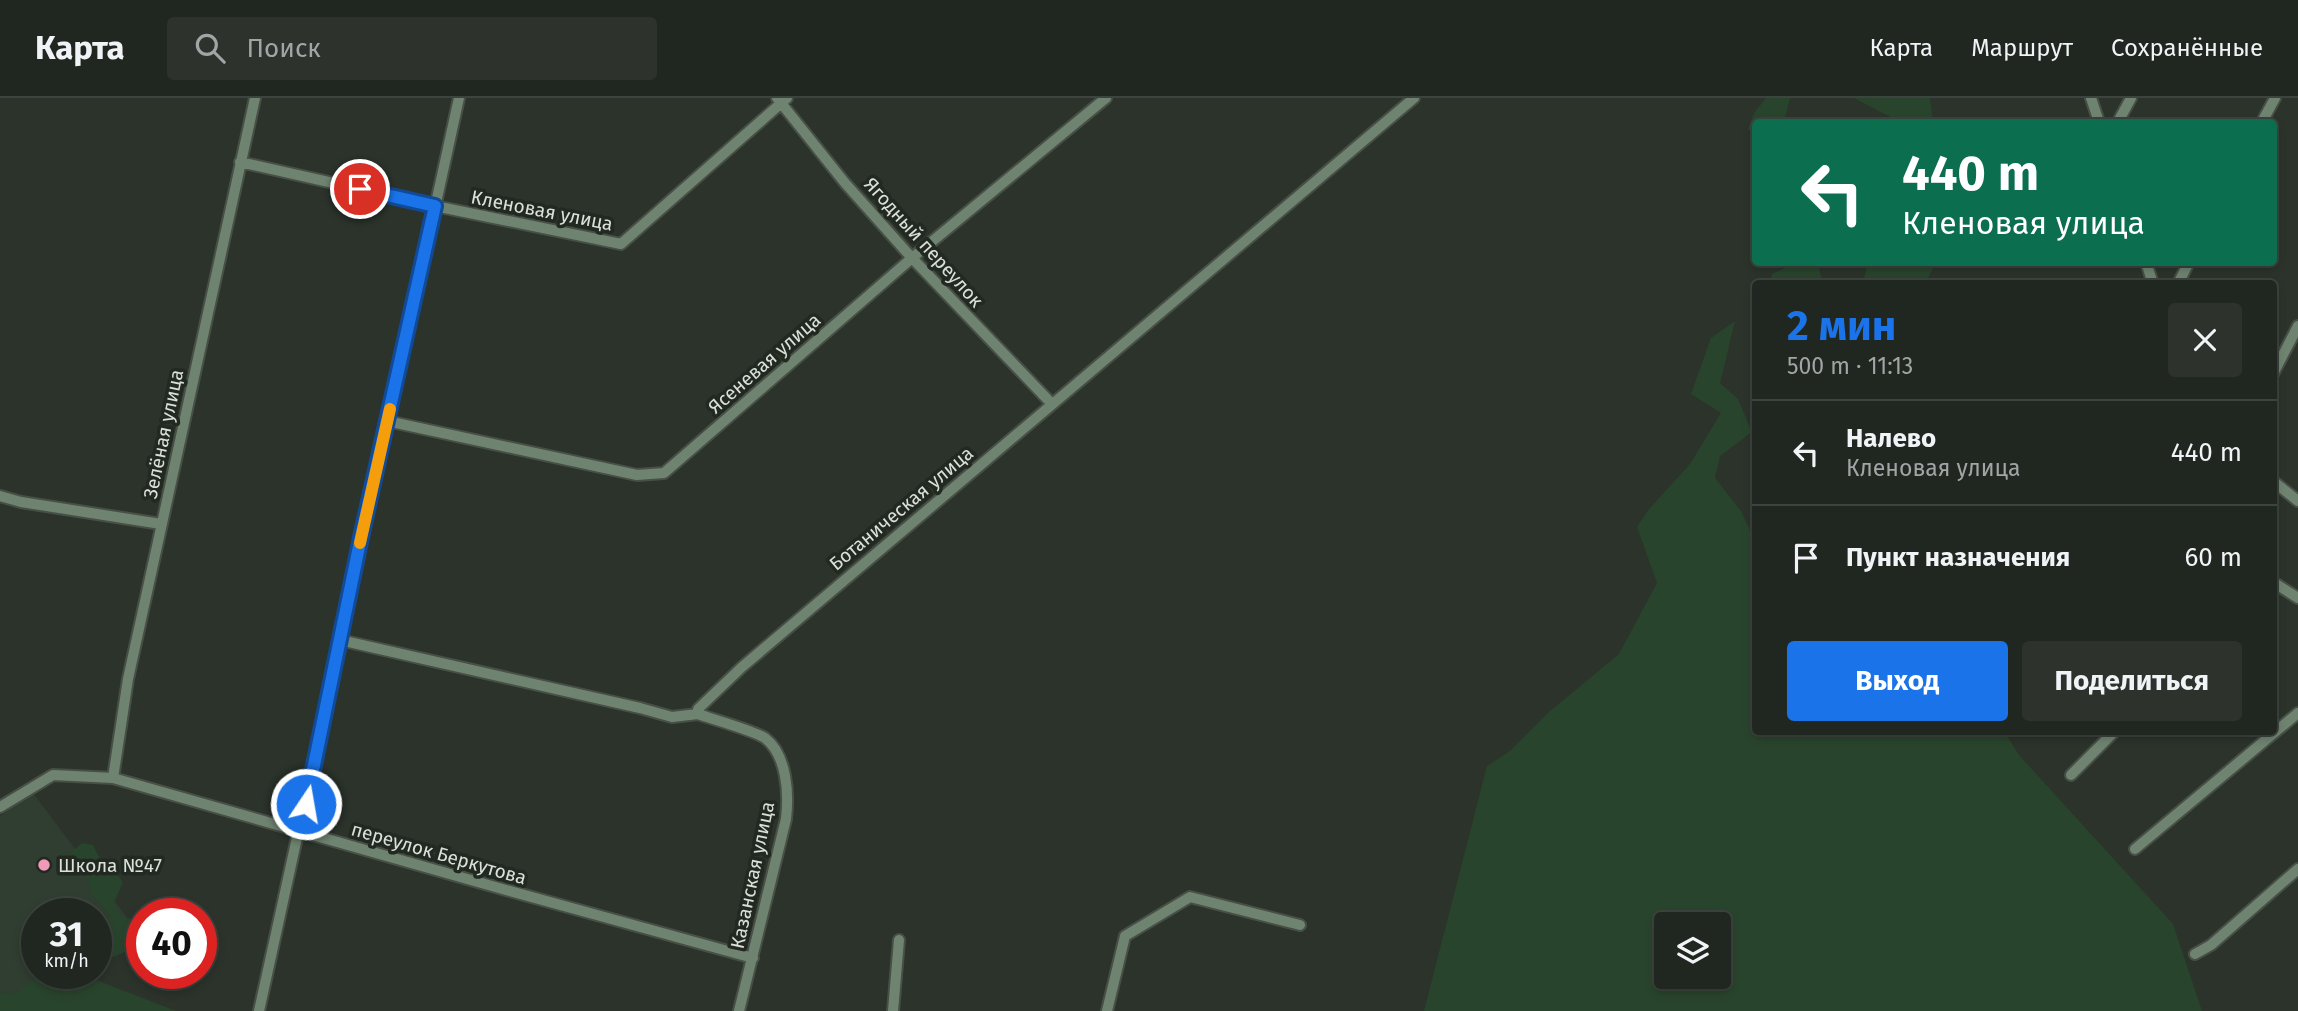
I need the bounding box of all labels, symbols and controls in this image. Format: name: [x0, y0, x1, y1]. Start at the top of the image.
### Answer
search box: [167, 17, 657, 80]
text: Карта: [35, 28, 125, 68]
icon: search: [191, 29, 229, 67]
text: Поиск: [247, 33, 321, 64]
text: Карта: [1870, 34, 1933, 62]
text: Маршрут: [1971, 34, 2073, 62]
text: Сохранённые: [2111, 34, 2263, 62]
text: 440 m: [1902, 144, 2039, 203]
icon: left: [1787, 147, 1878, 238]
pin: [330, 159, 390, 219]
icon: arrive: [341, 170, 379, 208]
street label: Ягодный переулок: [859, 173, 988, 312]
street label: Кленовая улица: [469, 185, 615, 236]
text: Кленовая улица: [1902, 204, 2145, 242]
text: 2 мин: [1787, 301, 1896, 351]
button: close: [2168, 303, 2242, 377]
street label: Ясеневая улица: [703, 308, 825, 418]
text: 500 m · 11:13: [1787, 352, 1913, 380]
street label: Зелёная улица: [139, 367, 188, 501]
text: Налево: [1846, 423, 1936, 454]
icon: left: [1787, 434, 1825, 472]
text: 440 m: [2171, 437, 2242, 468]
street label: Ботаническая улица: [825, 441, 978, 575]
text: Кленовая улица: [1846, 454, 2021, 482]
icon: arrive: [1787, 539, 1825, 577]
text: Пункт назначения: [1846, 542, 2070, 573]
text: 60 m: [2184, 542, 2242, 573]
button: Выход: [1787, 641, 2008, 721]
button: Поделиться: [2022, 641, 2242, 721]
position arrow: [269, 767, 343, 841]
street label: Казанская улица: [726, 799, 779, 951]
street label: переулок Беркутова: [349, 817, 529, 889]
place label: Школа №47: [58, 854, 162, 877]
marker: Школа №47: [36, 857, 52, 873]
speed limit sign: 40: [126, 898, 217, 989]
map controls: [1654, 912, 1731, 989]
button: layers: [1654, 912, 1731, 989]
text: 31: [50, 913, 83, 955]
text: km/h: [44, 950, 89, 972]

